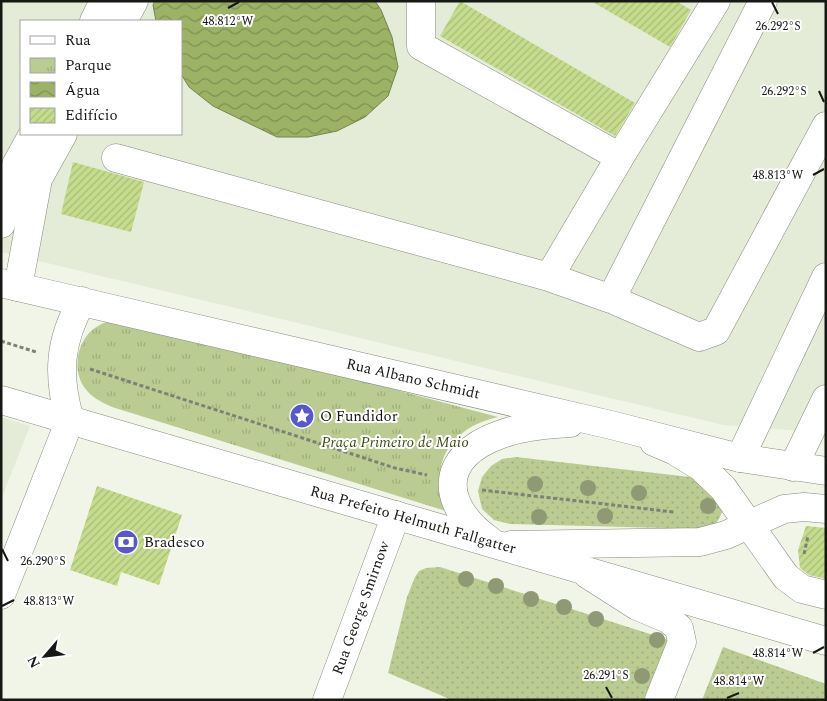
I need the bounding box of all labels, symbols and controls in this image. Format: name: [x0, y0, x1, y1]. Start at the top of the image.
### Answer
text: 48.812°W: [203, 12, 254, 31]
text: 26.292°S: [755, 17, 801, 36]
legend: [20, 20, 182, 135]
text: Rua: [65, 29, 91, 52]
text: Parque: [65, 54, 112, 77]
text: Água: [65, 79, 101, 102]
text: 26.292°S: [761, 82, 807, 101]
text: Edifício: [65, 104, 118, 127]
text: 48.813°W: [753, 166, 804, 185]
street label: Rua Albano Schmidt: [344, 352, 482, 406]
place icon: O Fundidor: [289, 403, 315, 429]
place label: O Fundidor: [320, 405, 398, 428]
park label: Praça Primeiro de Maio: [321, 431, 469, 454]
street label: Rua Prefeito Helmuth Fallgatter: [307, 480, 519, 560]
bank icon: Bradesco: [113, 529, 139, 555]
place label: Bradesco: [144, 531, 205, 554]
street label: Rua George Smirnow: [326, 537, 396, 678]
text: 26.290°S: [20, 552, 66, 571]
text: 48.813°W: [24, 592, 75, 611]
north arrow: [20, 631, 70, 681]
text: 48.814°W: [753, 644, 804, 663]
text: N: [22, 652, 46, 672]
text: 26.291°S: [583, 666, 629, 685]
text: 48.814°W: [714, 672, 765, 691]

